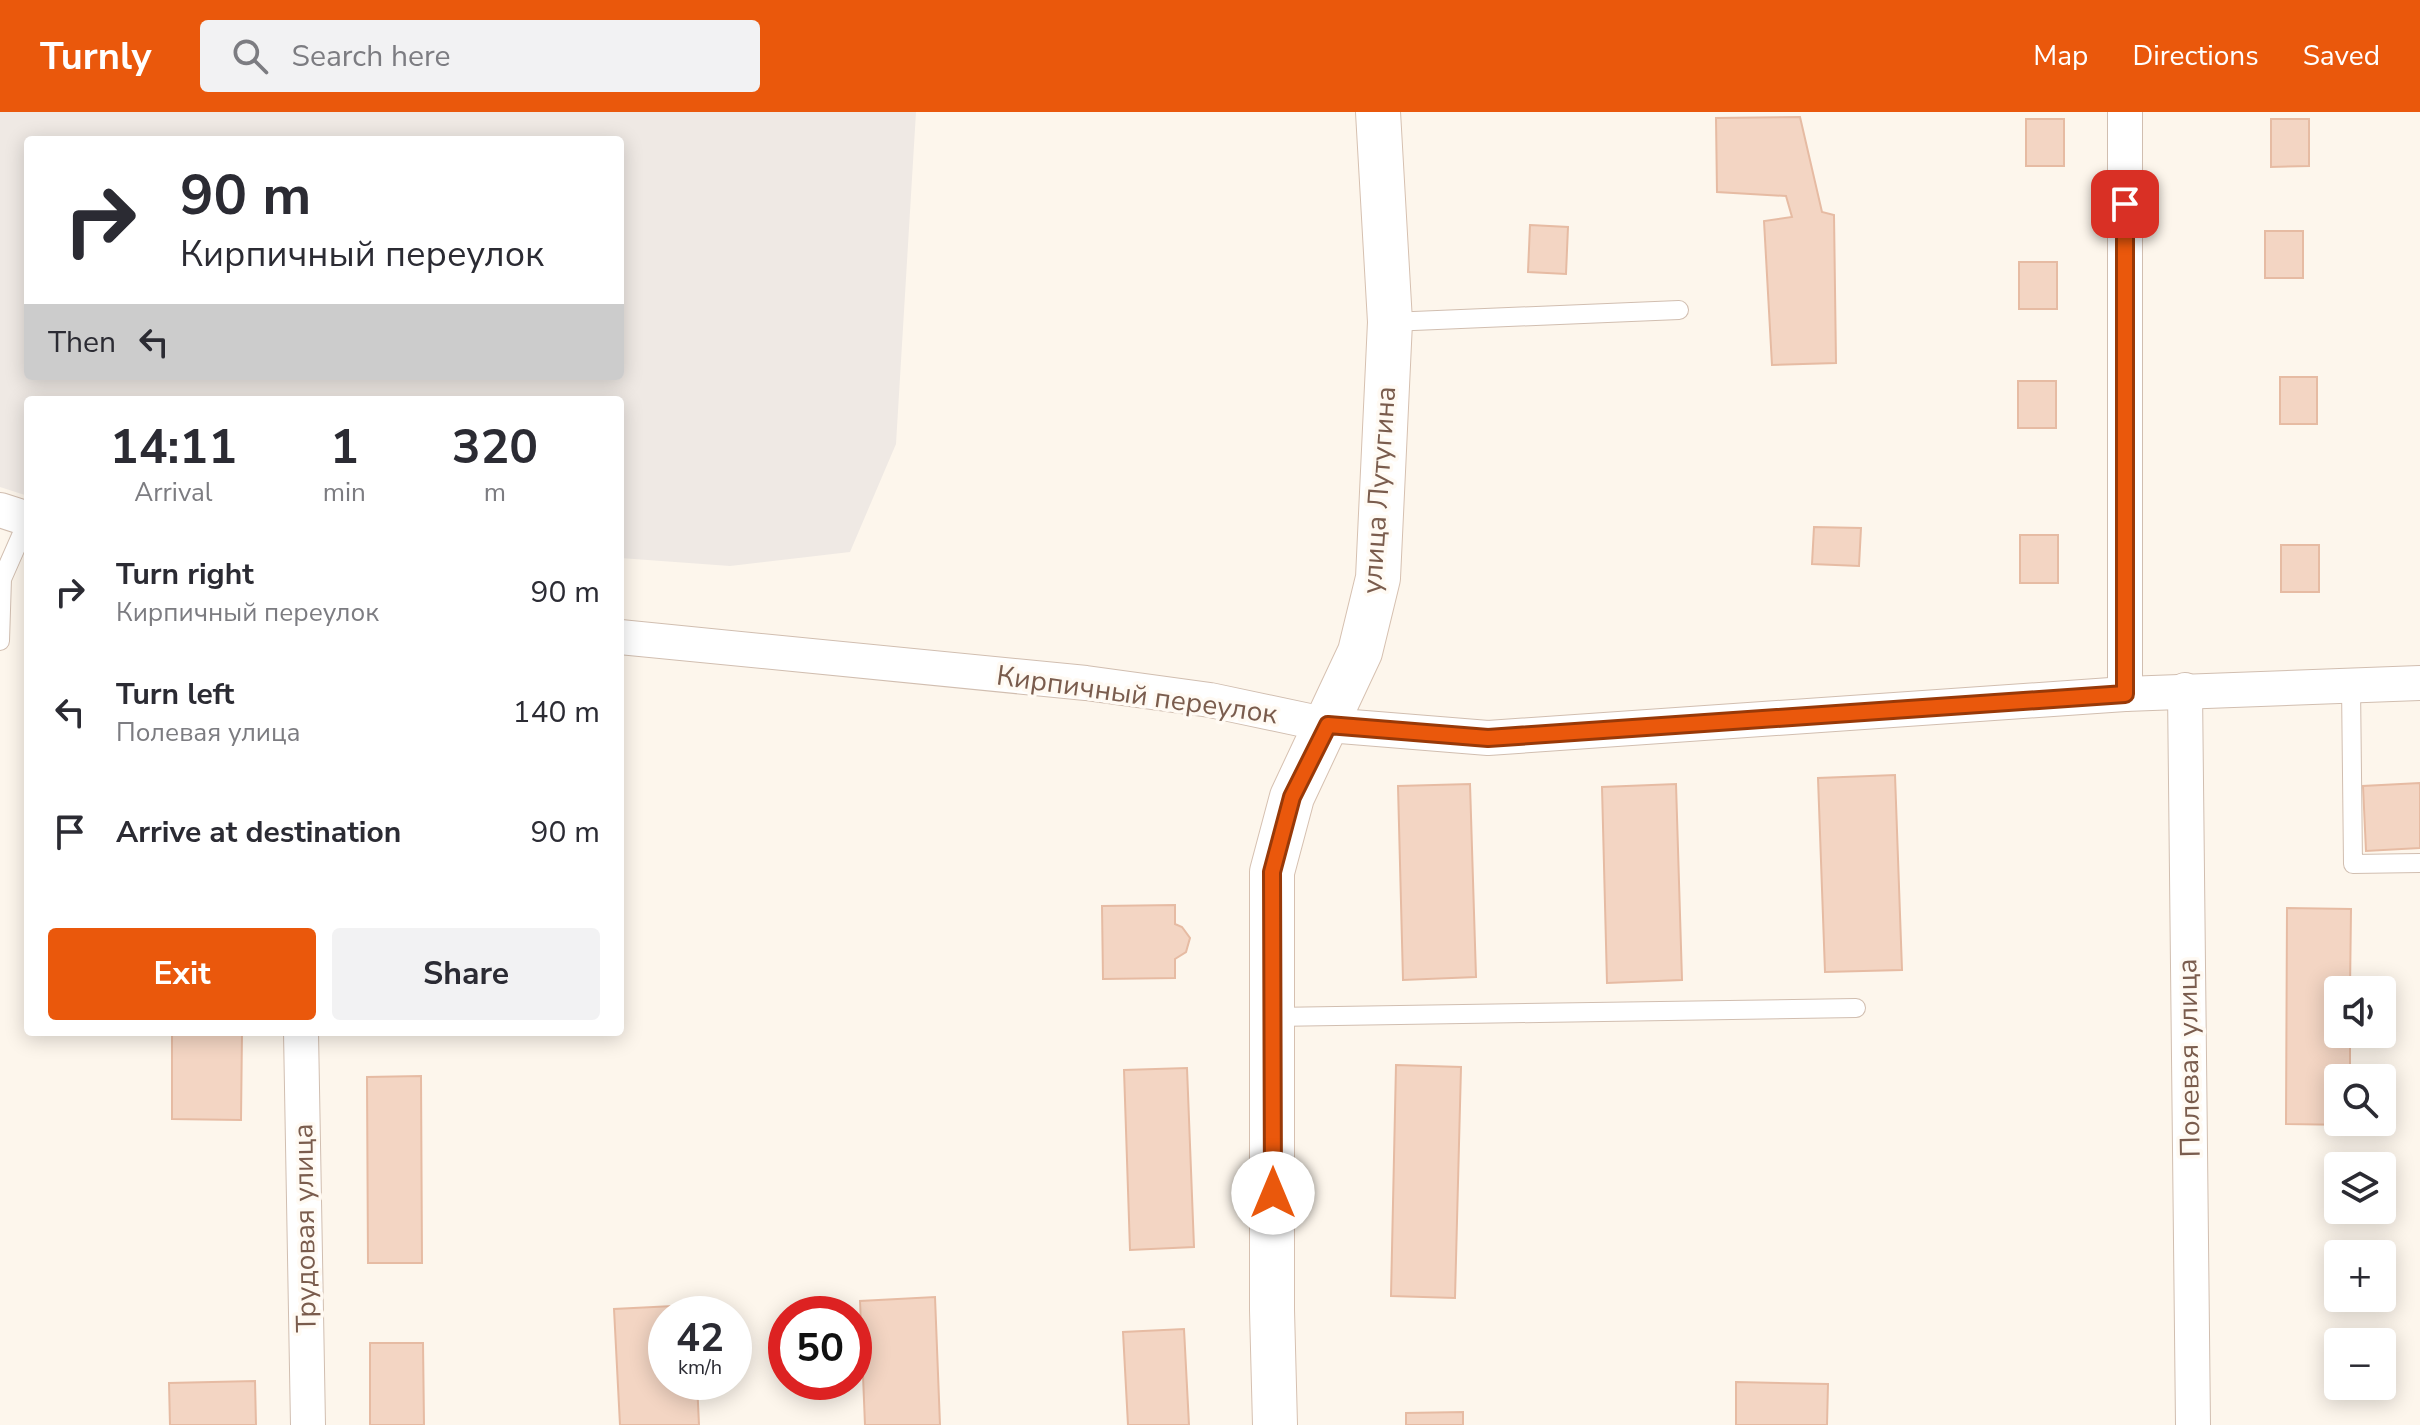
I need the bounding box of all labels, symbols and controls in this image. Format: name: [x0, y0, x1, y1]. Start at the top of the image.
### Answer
search box: [200, 20, 760, 92]
text: Turnly: [40, 31, 152, 82]
icon: search: [228, 34, 272, 78]
text: Search here: [292, 36, 451, 77]
text: Map: [2033, 37, 2088, 75]
text: Directions: [2132, 37, 2259, 75]
text: Saved: [2303, 37, 2380, 75]
text: 90 m: [180, 157, 311, 234]
icon: right: [48, 168, 152, 272]
pin: [2091, 170, 2159, 238]
icon: arrive: [2103, 182, 2147, 226]
text: Кирпичный переулок: [180, 230, 544, 279]
icon: left: [132, 320, 176, 364]
text: Then: [48, 322, 116, 363]
street label: улица Лутугина: [1353, 385, 1405, 595]
text: 14:11: [110, 414, 237, 480]
text: 1: [330, 414, 359, 480]
text: 320: [452, 414, 538, 480]
text: Arrival: [134, 475, 213, 510]
text: min: [323, 475, 366, 510]
text: m: [484, 475, 506, 510]
text: Turn right: [116, 554, 254, 595]
icon: right: [48, 570, 92, 614]
text: 90 m: [531, 572, 600, 613]
text: Кирпичный переулок: [116, 595, 379, 630]
street label: Кирпичный переулок: [994, 656, 1280, 734]
text: Turn left: [116, 674, 234, 715]
icon: left: [48, 690, 92, 734]
text: 140 m: [513, 692, 600, 733]
text: Полевая улица: [116, 715, 301, 750]
icon: arrive: [48, 810, 92, 854]
text: Arrive at destination: [116, 812, 401, 853]
text: 90 m: [531, 812, 600, 853]
button: Exit: [48, 928, 316, 1020]
button: Share: [332, 928, 600, 1020]
street label: Полевая улица: [2168, 958, 2210, 1158]
map controls: [2324, 976, 2396, 1400]
button: sound: [2324, 976, 2396, 1048]
button: search: [2324, 1064, 2396, 1136]
street label: Трудовая улица: [284, 1123, 326, 1333]
position arrow: [1231, 1151, 1315, 1235]
button: layers: [2324, 1152, 2396, 1224]
button: +: [2324, 1240, 2396, 1312]
speed limit sign: 50: [768, 1296, 872, 1400]
text: 42: [676, 1311, 724, 1365]
button: −: [2324, 1328, 2396, 1400]
text: km/h: [678, 1354, 722, 1381]

